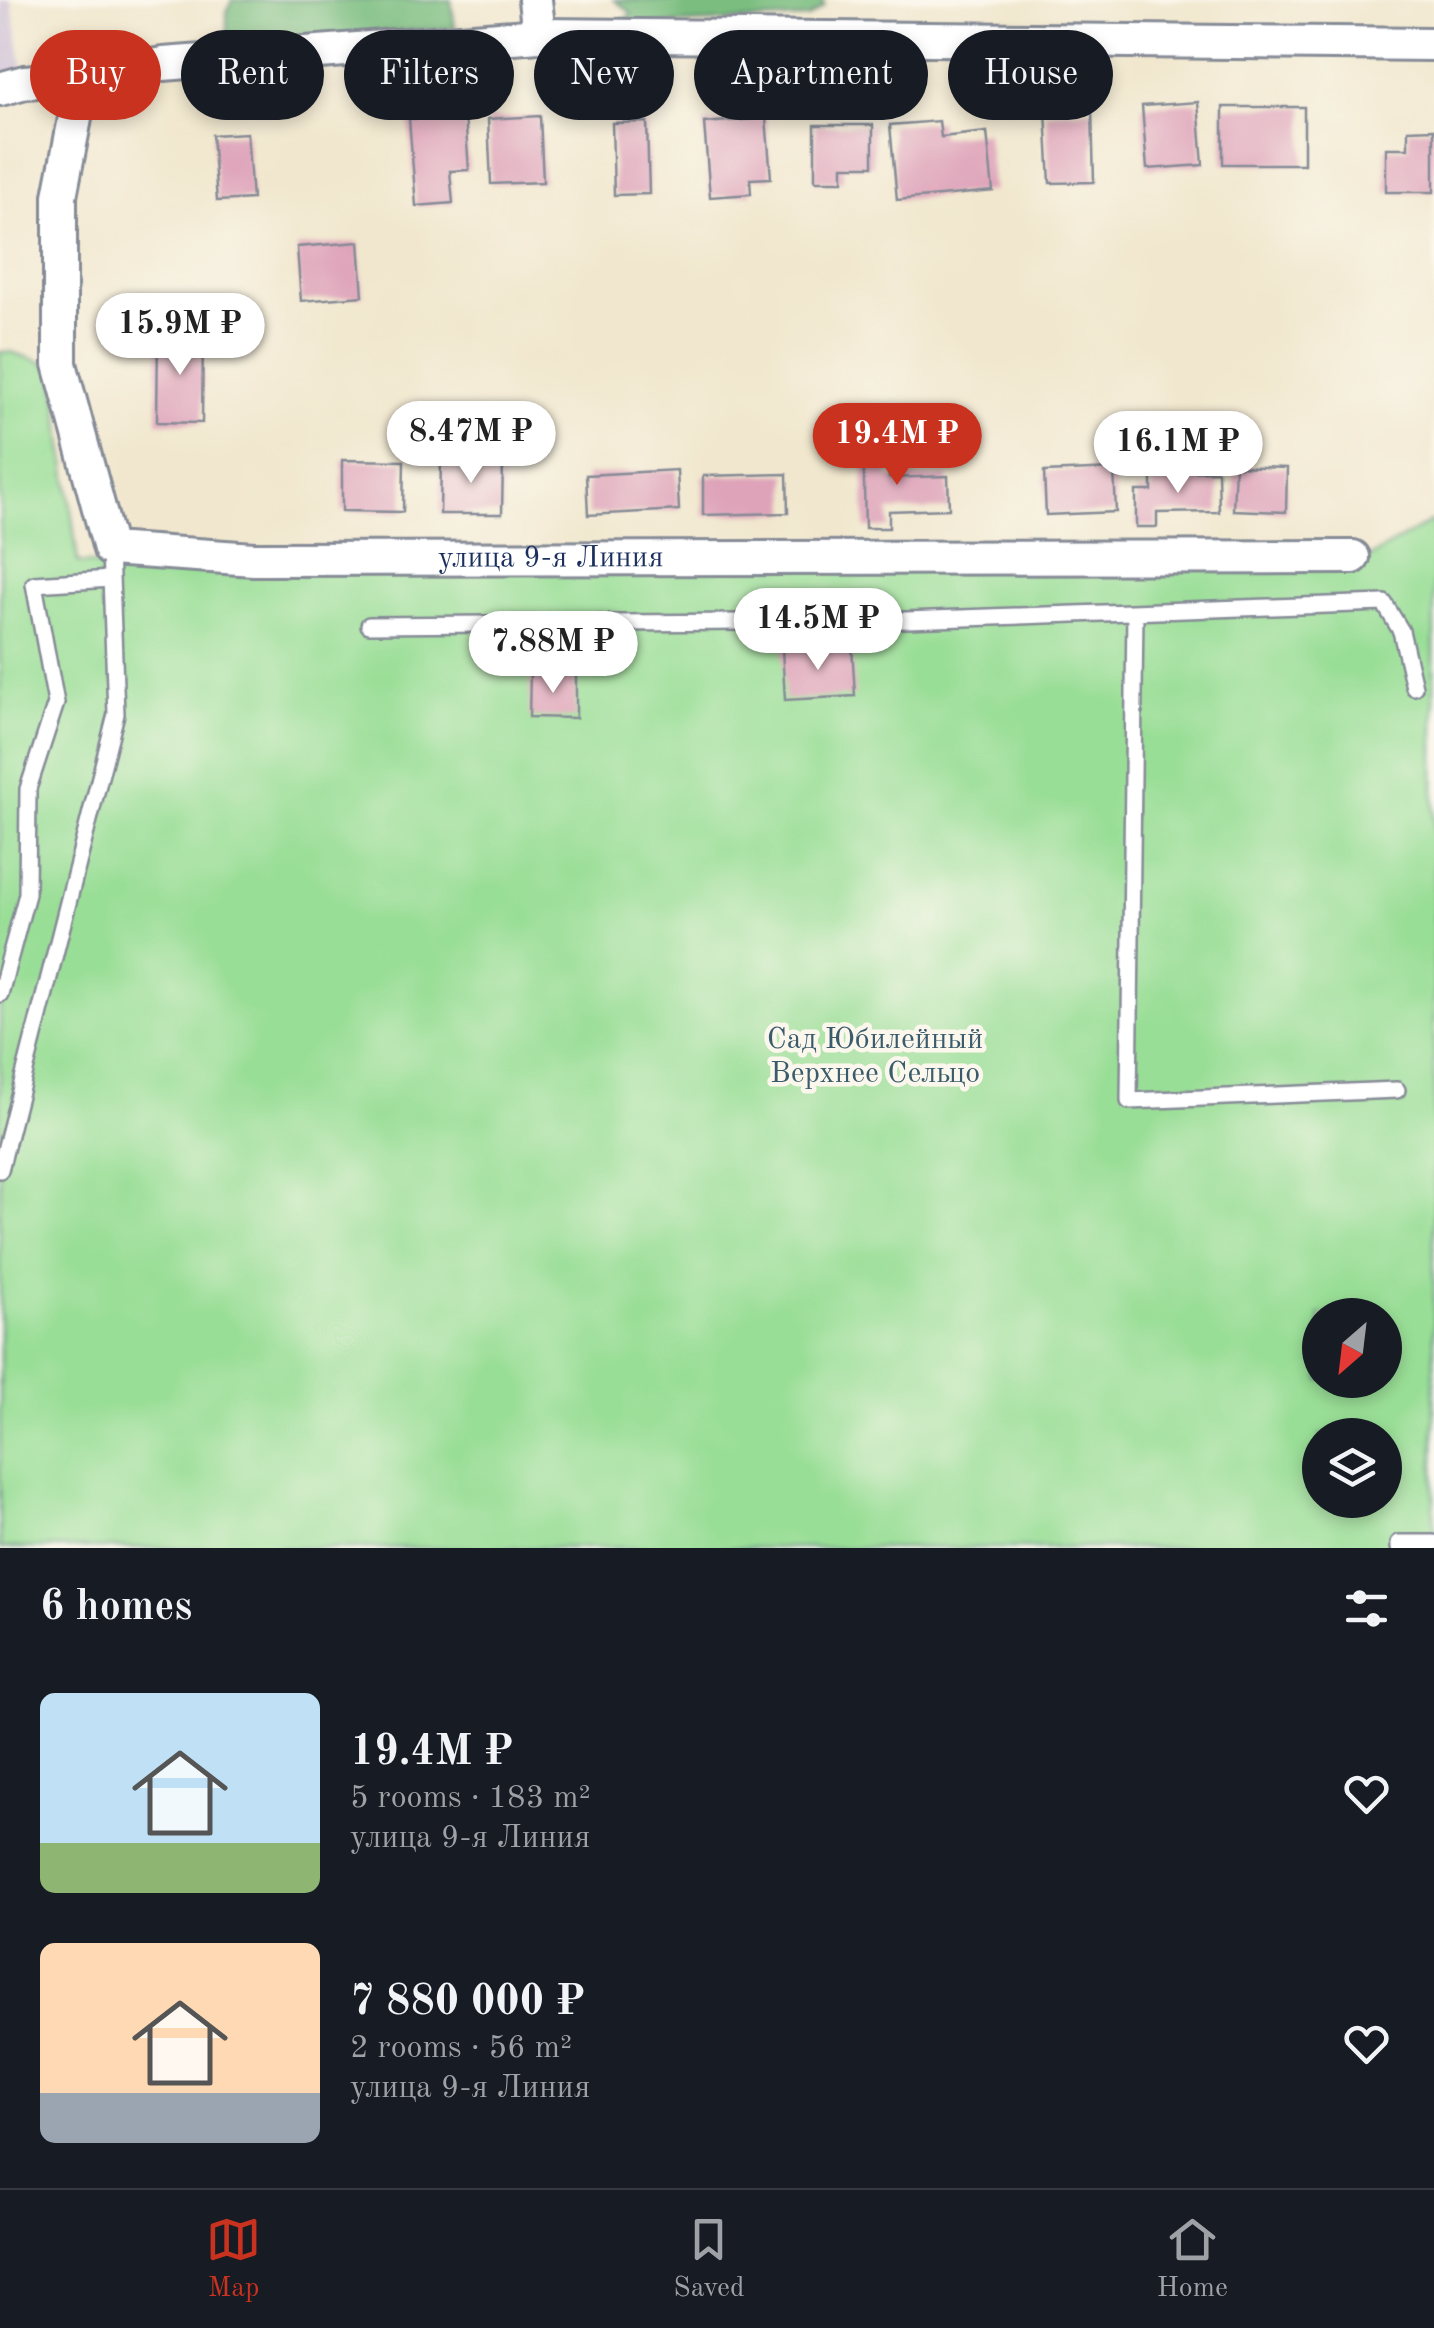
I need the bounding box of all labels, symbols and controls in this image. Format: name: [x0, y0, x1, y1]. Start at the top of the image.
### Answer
chip: Buy: [30, 30, 161, 120]
chip: Rent: [181, 30, 324, 120]
chip: Filters: [344, 30, 514, 120]
chip: New: [534, 30, 674, 120]
chip: Apartment: [694, 30, 928, 120]
chip: House: [948, 30, 1113, 120]
pin: 15.9M ₽: [88, 293, 272, 378]
text: 15.9M ₽: [118, 309, 242, 341]
pin: 8.47M ₽: [379, 401, 563, 486]
pin: 19.4M ₽: [805, 403, 989, 488]
pin: 16.1M ₽: [1086, 411, 1270, 496]
text: 8.47M ₽: [409, 417, 533, 449]
text: 19.4M ₽: [835, 419, 959, 451]
text: 16.1M ₽: [1116, 427, 1240, 459]
street label: улица 9-я Линия: [438, 543, 664, 574]
pin: 14.5M ₽: [726, 588, 910, 673]
text: 14.5M ₽: [756, 604, 880, 636]
pin: 7.88M ₽: [461, 611, 645, 696]
text: 7.88M ₽: [491, 627, 615, 659]
park label: Сад Юбилейный Верхнее Сельцо: [767, 1025, 983, 1089]
north arrow: [1302, 1298, 1402, 1398]
map controls: [1302, 1298, 1402, 1518]
button: layers: [1302, 1418, 1402, 1518]
icon: filters: [1339, 1581, 1394, 1636]
text: 6 homes: [40, 1587, 192, 1629]
text: 19.4M ₽: [350, 1732, 513, 1774]
icon: home: [120, 1733, 240, 1853]
icon: heart: [1339, 1766, 1394, 1821]
text: 5 rooms · 183 m²: [350, 1783, 591, 1815]
text: улица 9-я Линия: [350, 1823, 590, 1855]
text: 7 880 000 ₽: [350, 1982, 585, 2024]
icon: home: [120, 1983, 240, 2103]
icon: heart: [1339, 2016, 1394, 2071]
text: 2 rooms · 56 m²: [350, 2033, 572, 2065]
text: улица 9-я Линия: [350, 2073, 590, 2105]
tab: Map: [206, 2212, 261, 2307]
tab: Saved: [673, 2212, 745, 2307]
tab: Home: [1157, 2212, 1228, 2307]

